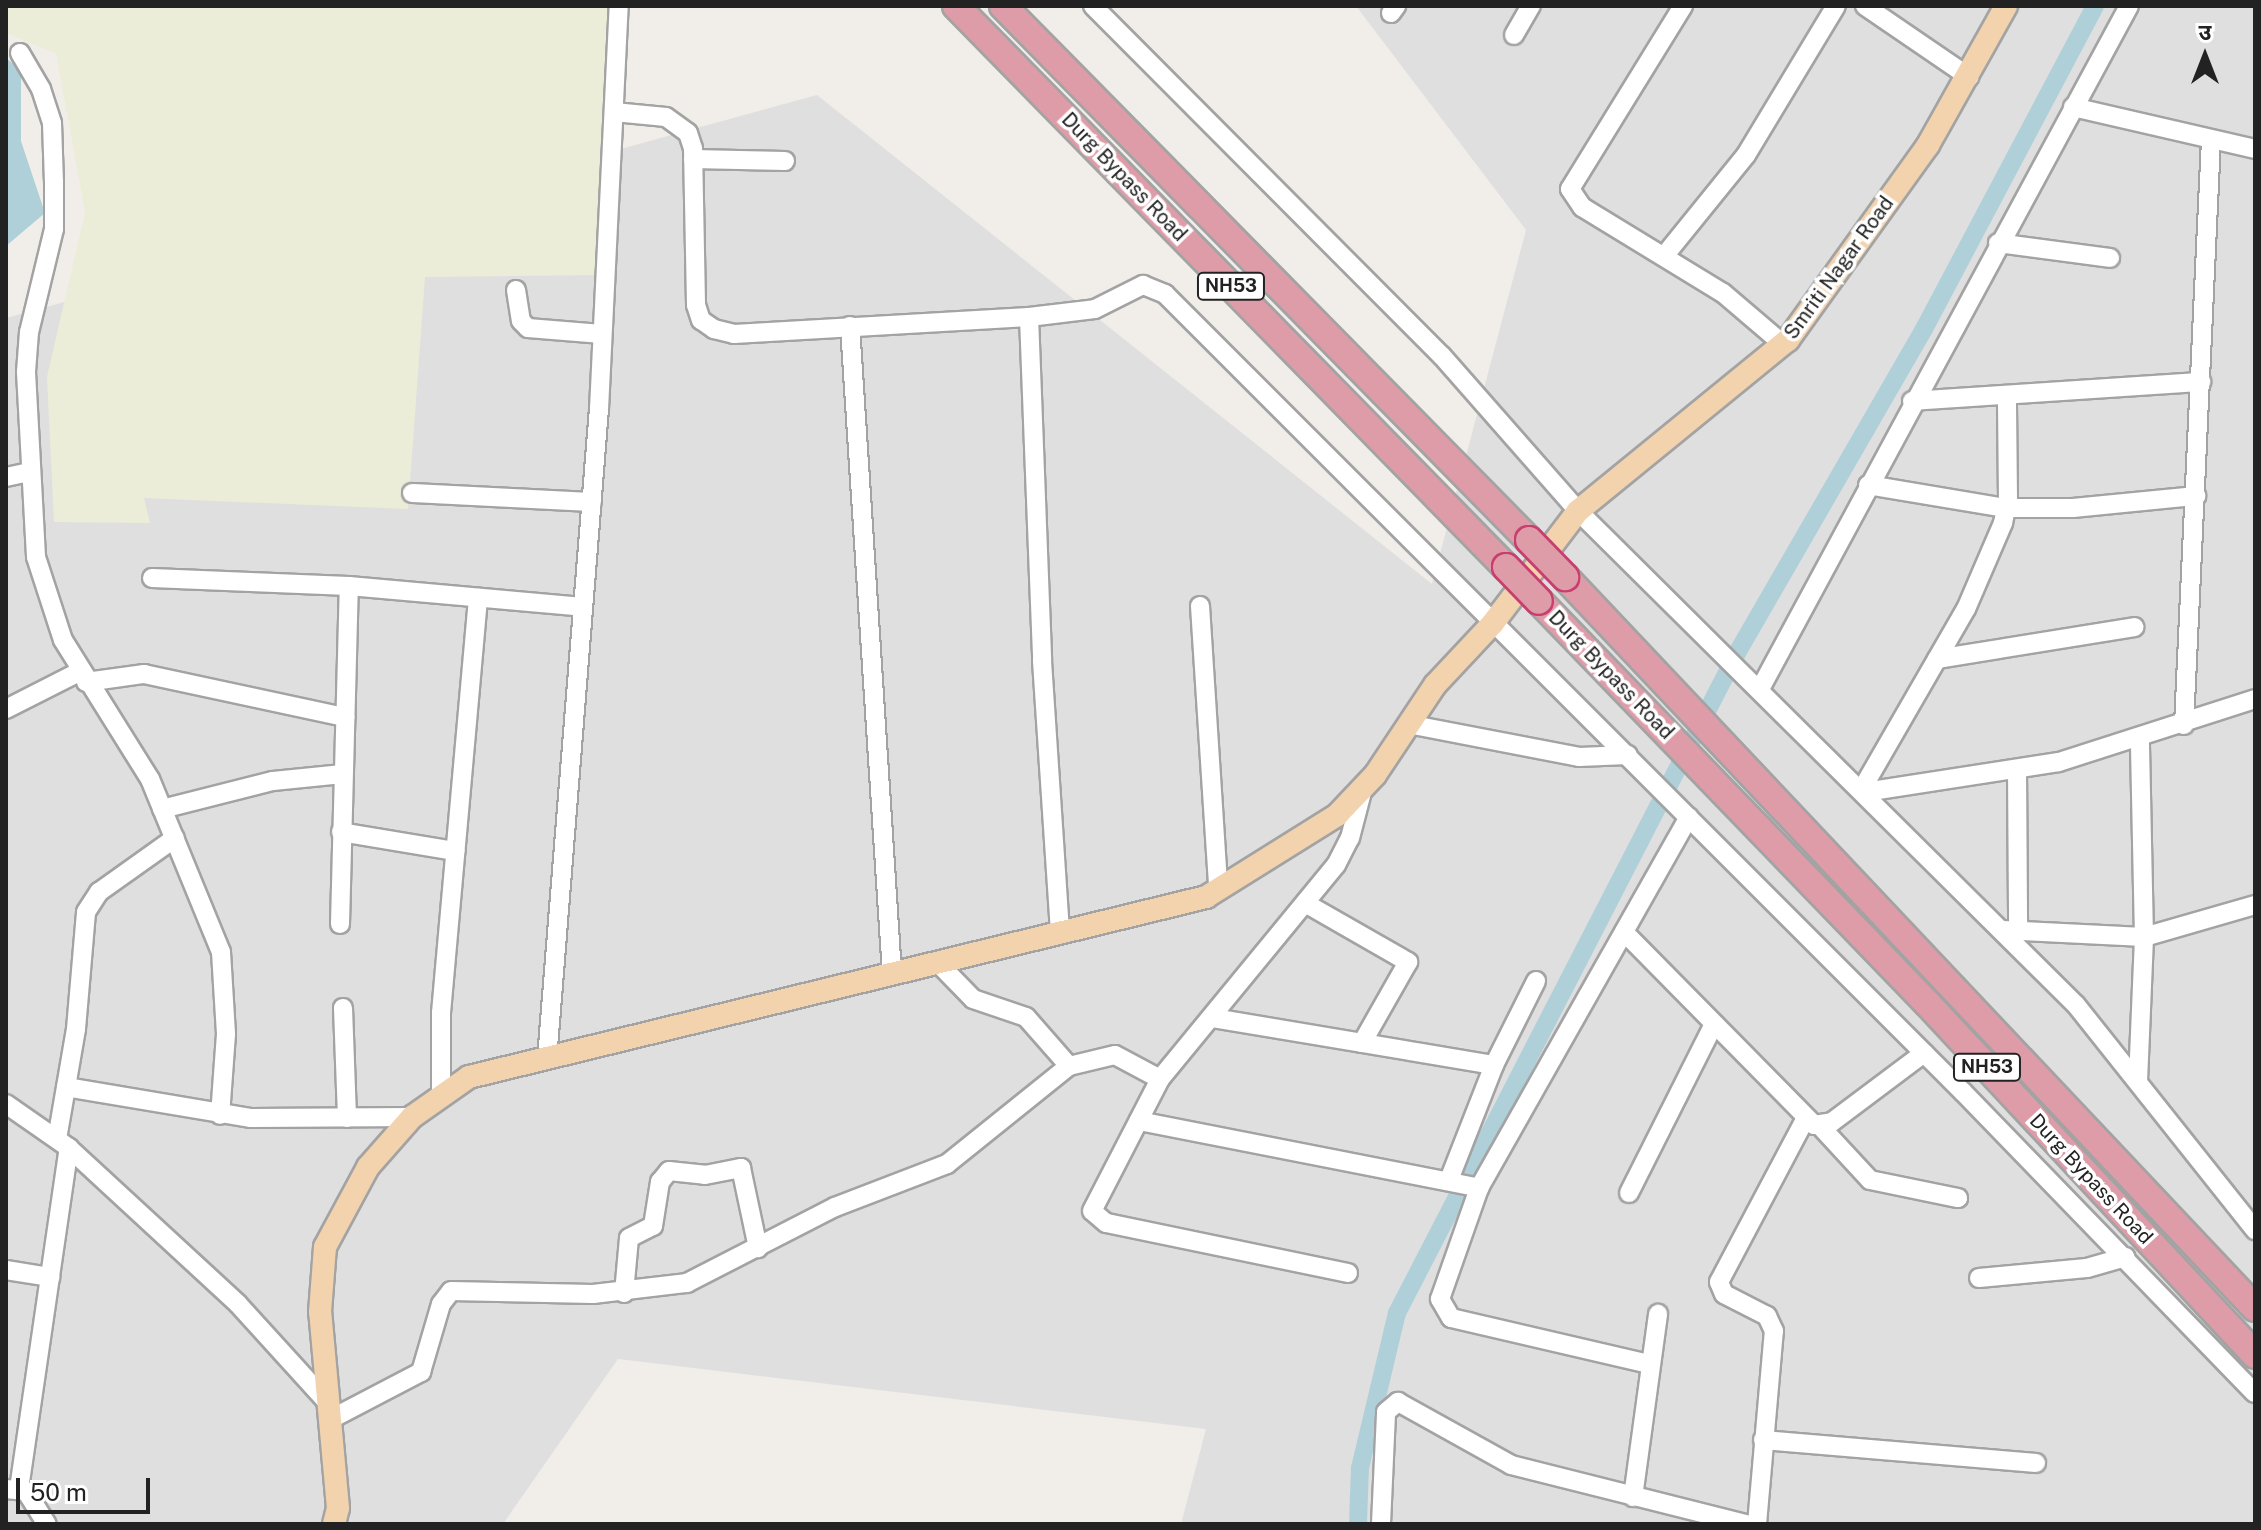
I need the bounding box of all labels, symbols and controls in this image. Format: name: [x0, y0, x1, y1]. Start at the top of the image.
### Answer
north arrow: [2165, 16, 2245, 96]
text: उ: [2199, 19, 2211, 45]
street label: Durg Bypass Road: [1056, 108, 1192, 246]
street label: Smriti Nagar Road: [1779, 192, 1899, 344]
road number: NH53: [1195, 272, 1267, 300]
street label: Durg Bypass Road: [1543, 606, 1679, 744]
road number: NH53: [1951, 1053, 2023, 1081]
street label: Durg Bypass Road: [2024, 1109, 2158, 1249]
scale bar: [20, 1462, 154, 1512]
text: 50 m: [30, 1478, 87, 1506]

